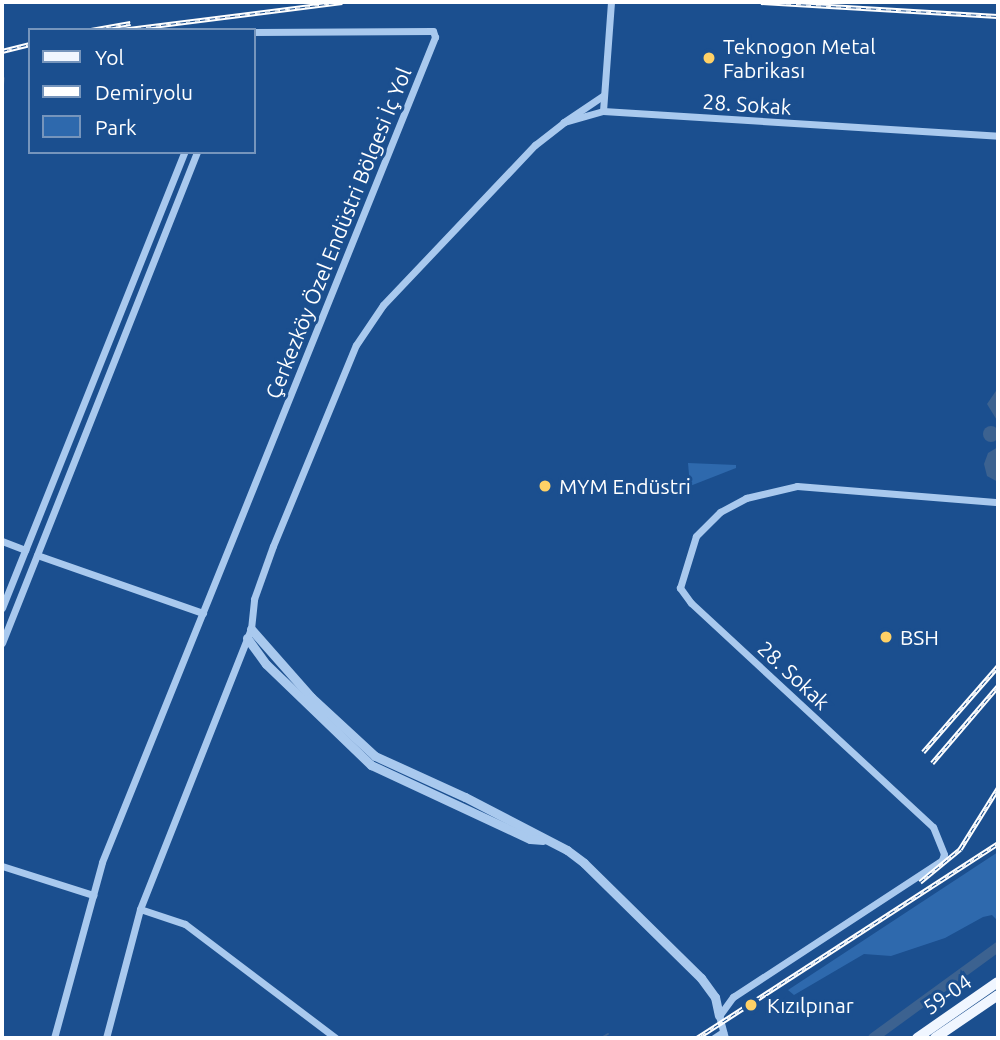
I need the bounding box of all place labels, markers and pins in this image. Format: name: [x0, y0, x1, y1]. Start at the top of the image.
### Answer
place label: Teknogon Metal Fabrikası: [723, 33, 876, 83]
marker: Teknogon Metal Fabrikası: [701, 50, 717, 66]
place label: MYM Endüstri: [559, 473, 691, 499]
marker: MYM Endüstri: [537, 478, 553, 494]
place label: BSH: [900, 624, 939, 650]
marker: BSH: [878, 629, 894, 645]
place label: Kızılpınar: [767, 992, 854, 1018]
marker: Kızılpınar: [741, 995, 761, 1015]

